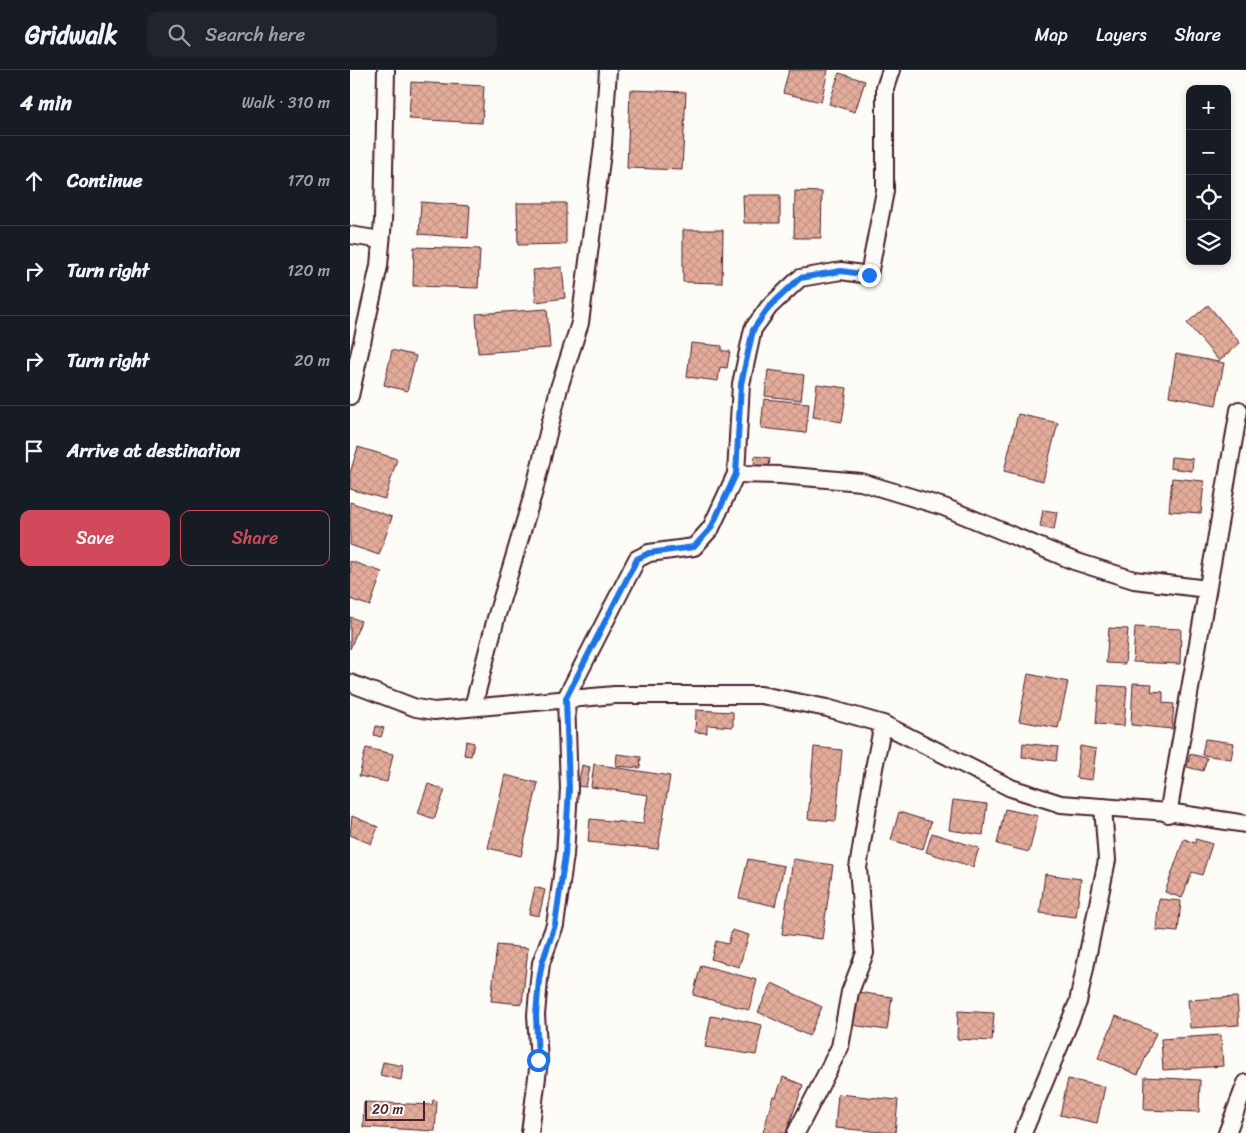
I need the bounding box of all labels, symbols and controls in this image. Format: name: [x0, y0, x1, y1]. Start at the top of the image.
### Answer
search box: [147, 12, 497, 57]
text: Gridwalk: [25, 14, 117, 56]
text: Search here: [205, 18, 305, 51]
text: Map: [1035, 19, 1068, 51]
text: Layers: [1096, 19, 1147, 51]
text: Share: [1175, 19, 1221, 51]
icon: search: [165, 21, 193, 49]
text: 4 min: [20, 84, 72, 122]
map controls: [1186, 85, 1231, 265]
button: +: [1186, 85, 1231, 130]
text: Walk · 310 m: [242, 88, 330, 117]
button: −: [1186, 130, 1231, 175]
text: Continue: [67, 164, 143, 197]
text: 170 m: [287, 166, 330, 195]
icon: ahead: [20, 167, 48, 195]
button: locate: [1186, 175, 1231, 220]
button: layers: [1186, 220, 1231, 265]
text: Turn right: [67, 254, 149, 287]
text: 120 m: [287, 256, 330, 285]
icon: right: [20, 257, 48, 285]
route end: [858, 264, 881, 287]
text: Turn right: [67, 344, 149, 377]
text: 20 m: [294, 346, 330, 375]
icon: right: [20, 347, 48, 375]
text: Arrive at destination: [67, 434, 240, 467]
icon: arrive: [20, 437, 48, 465]
button: Save: [20, 510, 170, 566]
button: Share: [180, 510, 330, 566]
route start: [527, 1049, 550, 1072]
text: 20 m: [372, 1097, 403, 1122]
scale bar: [365, 1098, 425, 1121]

